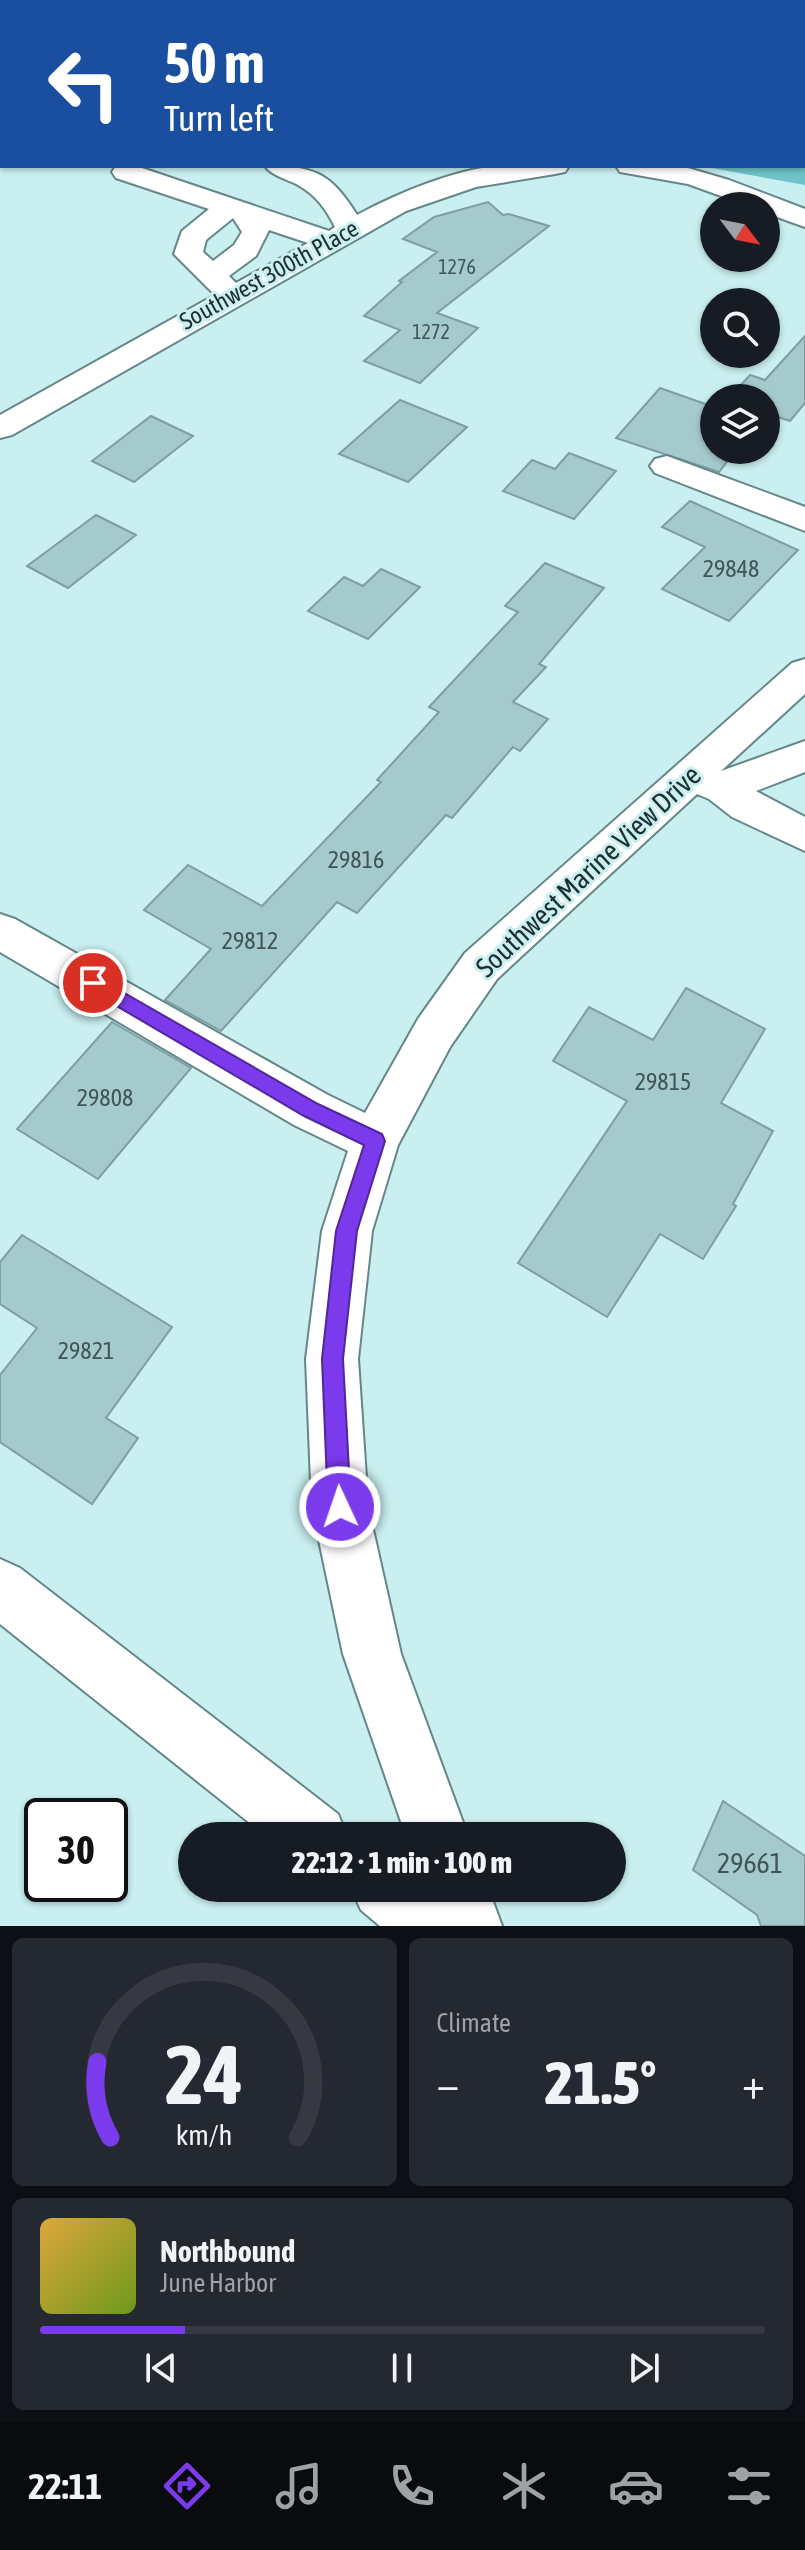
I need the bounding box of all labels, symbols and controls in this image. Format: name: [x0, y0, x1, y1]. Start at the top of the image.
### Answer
text: 50 m: [164, 31, 265, 95]
icon: left: [32, 32, 136, 136]
text: Turn left: [164, 97, 274, 139]
north arrow: [700, 192, 780, 272]
map controls: [700, 192, 780, 464]
street label: Southwest 300th Place: [175, 214, 363, 335]
house number: 1276: [438, 255, 476, 278]
button: search: [700, 288, 780, 368]
house number: 1272: [412, 320, 450, 343]
button: layers: [700, 384, 780, 464]
house number: 29848: [703, 555, 759, 582]
street label: Southwest Marine View Drive: [469, 759, 707, 983]
house number: 29816: [328, 846, 384, 873]
house number: 29812: [222, 927, 278, 954]
pin: [59, 949, 127, 1017]
icon: arrive: [71, 961, 115, 1005]
house number: 29815: [635, 1068, 691, 1095]
house number: 29808: [77, 1084, 133, 1111]
house number: 29821: [58, 1337, 114, 1364]
position arrow: [298, 1465, 382, 1549]
speed limit sign: 30: [24, 1798, 128, 1902]
text: 22:12 · 1 min · 100 m: [292, 1845, 512, 1879]
house number: 29661: [717, 1847, 783, 1879]
text: Climate: [437, 2008, 511, 2038]
text: 24: [165, 2026, 243, 2122]
text: 21.5°: [545, 2048, 657, 2117]
text: −: [437, 2058, 459, 2108]
text: +: [742, 2058, 765, 2108]
text: km/h: [176, 2118, 233, 2151]
text: Northbound: [160, 2234, 295, 2268]
text: June Harbor: [160, 2268, 276, 2298]
icon: previous: [139, 2346, 183, 2390]
icon: pause: [380, 2346, 424, 2390]
icon: next: [622, 2346, 666, 2390]
icon: directions: [159, 2458, 215, 2514]
icon: music: [271, 2458, 327, 2514]
icon: phone: [384, 2458, 440, 2514]
icon: climate: [496, 2458, 552, 2514]
icon: car: [608, 2458, 664, 2514]
icon: filters: [721, 2458, 777, 2514]
text: 22:11: [28, 2465, 102, 2507]

